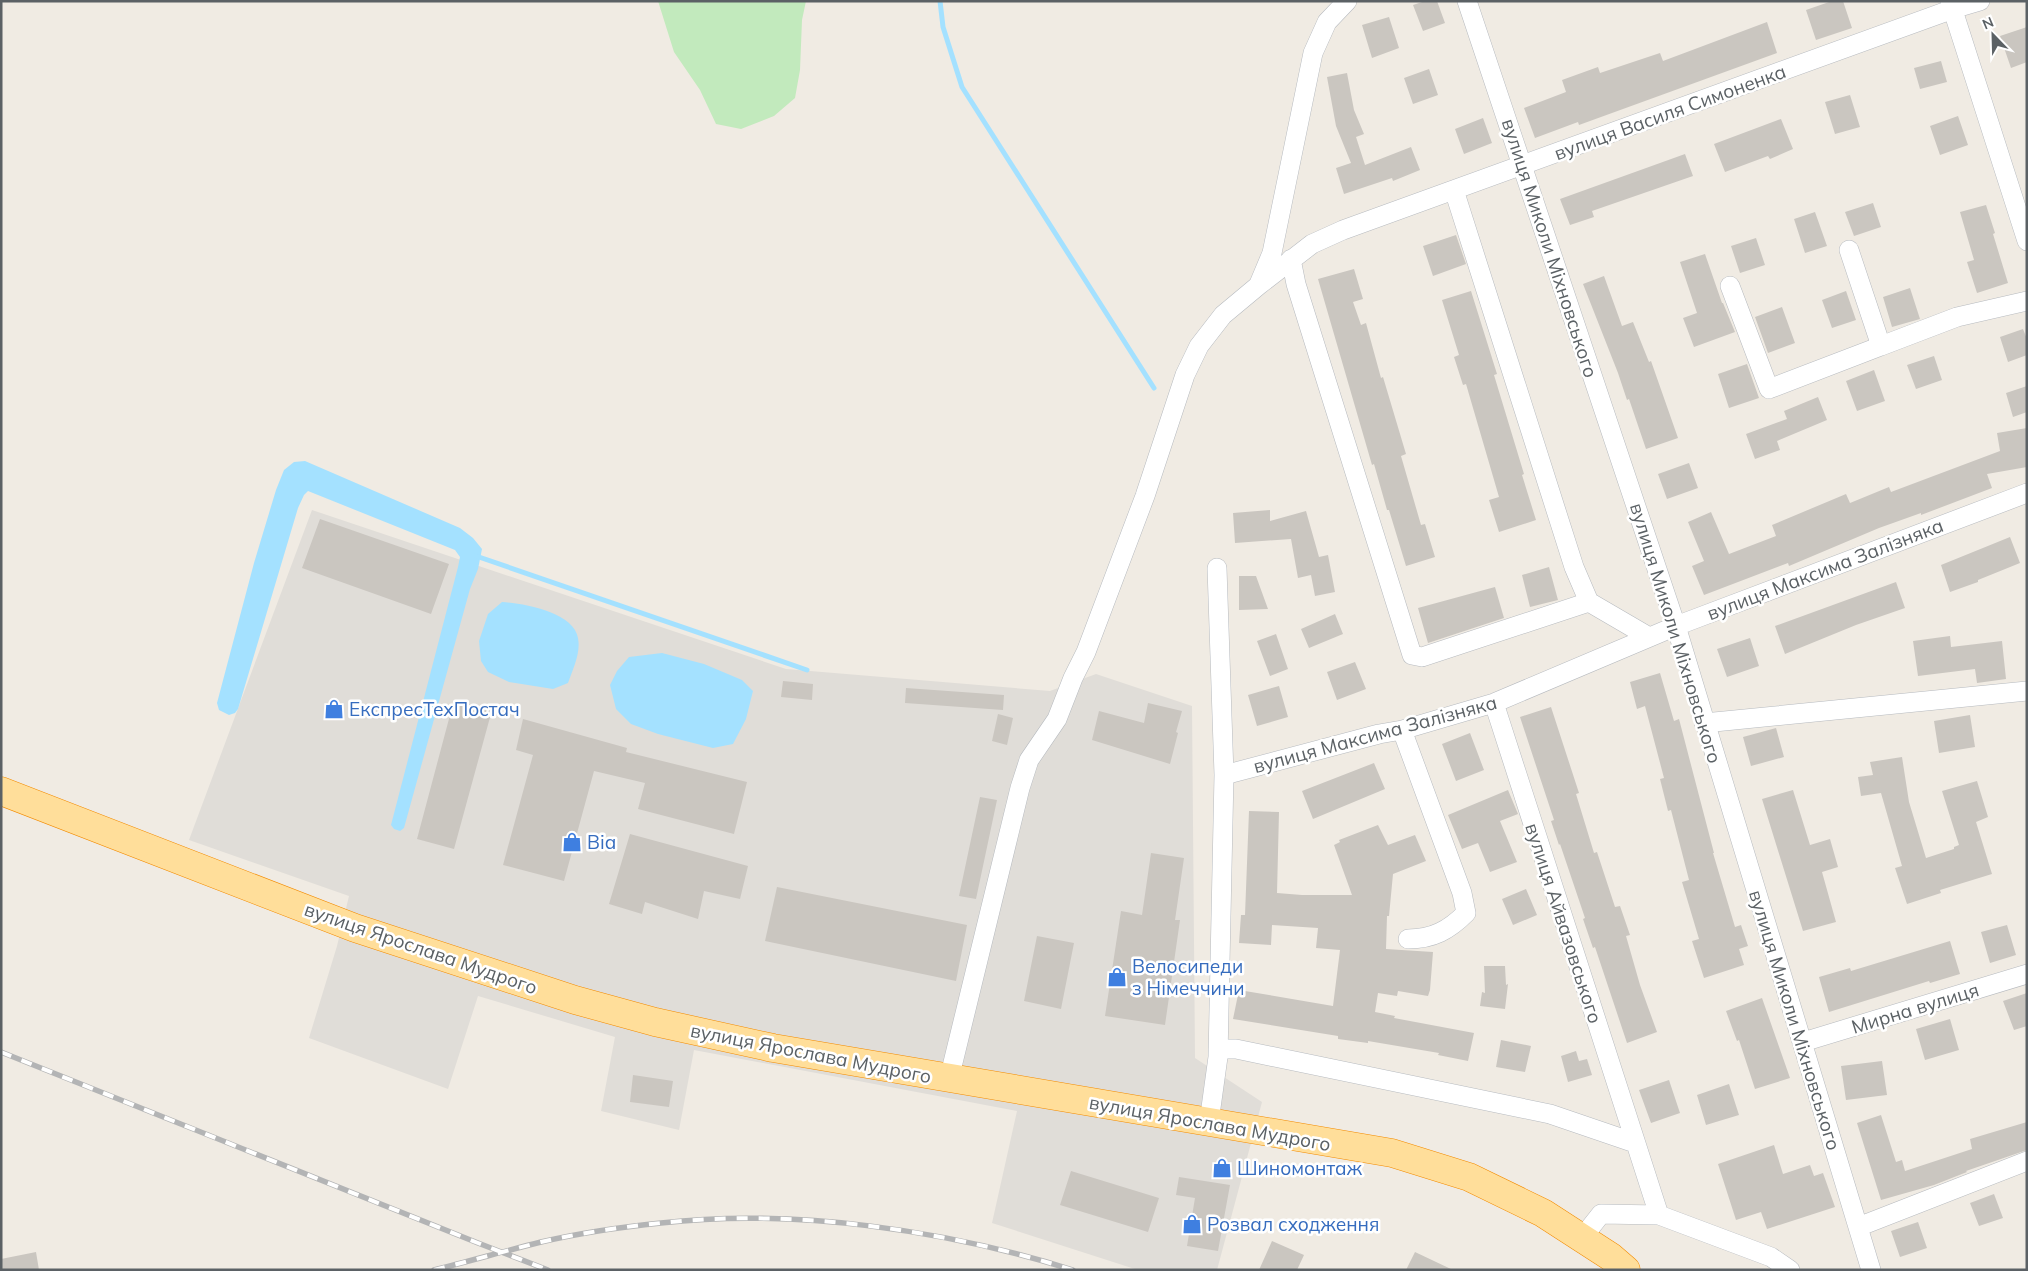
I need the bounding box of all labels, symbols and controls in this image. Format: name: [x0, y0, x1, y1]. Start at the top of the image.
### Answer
north arrow: [1968, 10, 2018, 60]
text: N: [1980, 13, 1996, 33]
street label: вулиця Василя Симоненка: [1551, 59, 1789, 165]
street label: вулиця Миколи Міхновського: [1497, 115, 1603, 381]
street label: вулиця Миколи Міхновського: [1625, 500, 1727, 766]
street label: вулиця Максима Залізняка: [1703, 513, 1947, 625]
street label: вулиця Максима Залізняка: [1251, 690, 1499, 778]
place label: ЕкспресТехПостач: [349, 697, 520, 721]
shop icon: ЕкспресТехПостач: [323, 698, 345, 720]
street label: вулиця Айвазовського: [1520, 820, 1608, 1026]
place label: Віа: [587, 830, 616, 854]
shop icon: Віа: [561, 831, 583, 853]
street label: вулиця Миколи Міхновського: [1744, 887, 1846, 1153]
street label: вулиця Ярослава Мудрого: [301, 897, 541, 999]
place label: Велосипеди з Німеччини: [1132, 954, 1245, 1000]
shop icon: Велосипеди з Німеччини: [1106, 966, 1128, 988]
street label: Мирна вулиця: [1848, 977, 1982, 1039]
street label: вулиця Ярослава Мудрого: [688, 1018, 934, 1088]
street label: вулиця Ярослава Мудрого: [1087, 1090, 1333, 1156]
place label: Шиномонтаж: [1237, 1156, 1363, 1180]
shop icon: Шиномонтаж: [1211, 1157, 1233, 1179]
place label: Розвал сходження: [1207, 1212, 1379, 1236]
shop icon: Розвал сходження: [1181, 1213, 1203, 1235]

